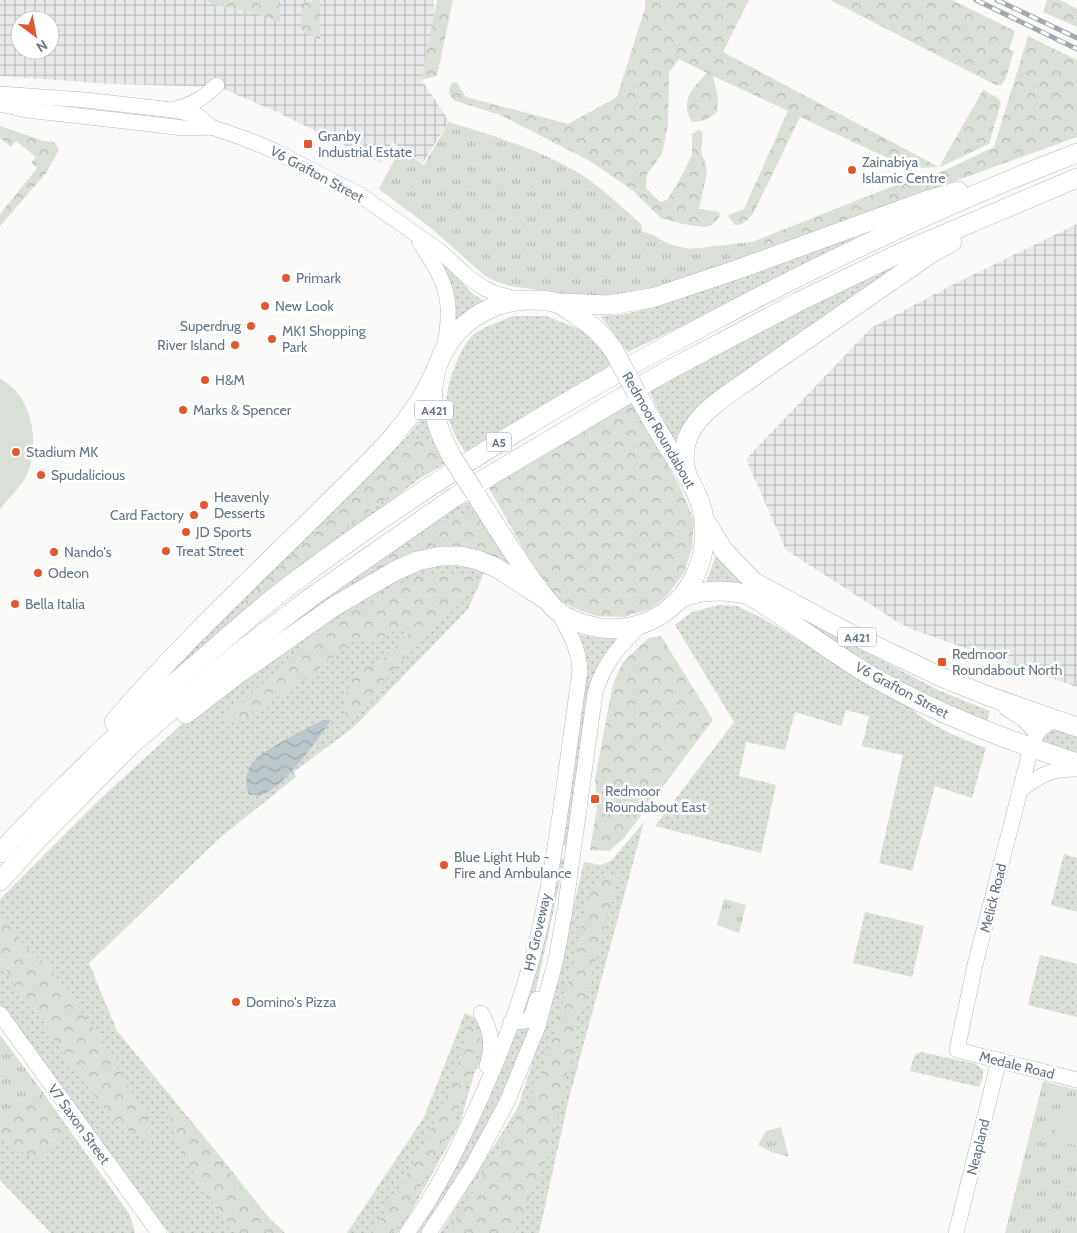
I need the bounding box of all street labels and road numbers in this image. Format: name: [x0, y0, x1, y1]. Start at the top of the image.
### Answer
street label: V6 Grafton Street: [267, 142, 367, 206]
street label: Redmoor Roundabout: [618, 369, 700, 492]
road number: A421: [415, 400, 453, 420]
road number: A5: [486, 432, 512, 452]
road number: A421: [838, 628, 876, 646]
street label: V6 Grafton Street: [852, 658, 952, 722]
street label: Melick Road: [976, 861, 1010, 935]
street label: H9 Groveway: [519, 891, 555, 973]
street label: Medale Road: [978, 1047, 1056, 1083]
street label: V7 Saxon Street: [44, 1080, 114, 1168]
street label: Neapland: [962, 1117, 994, 1177]

